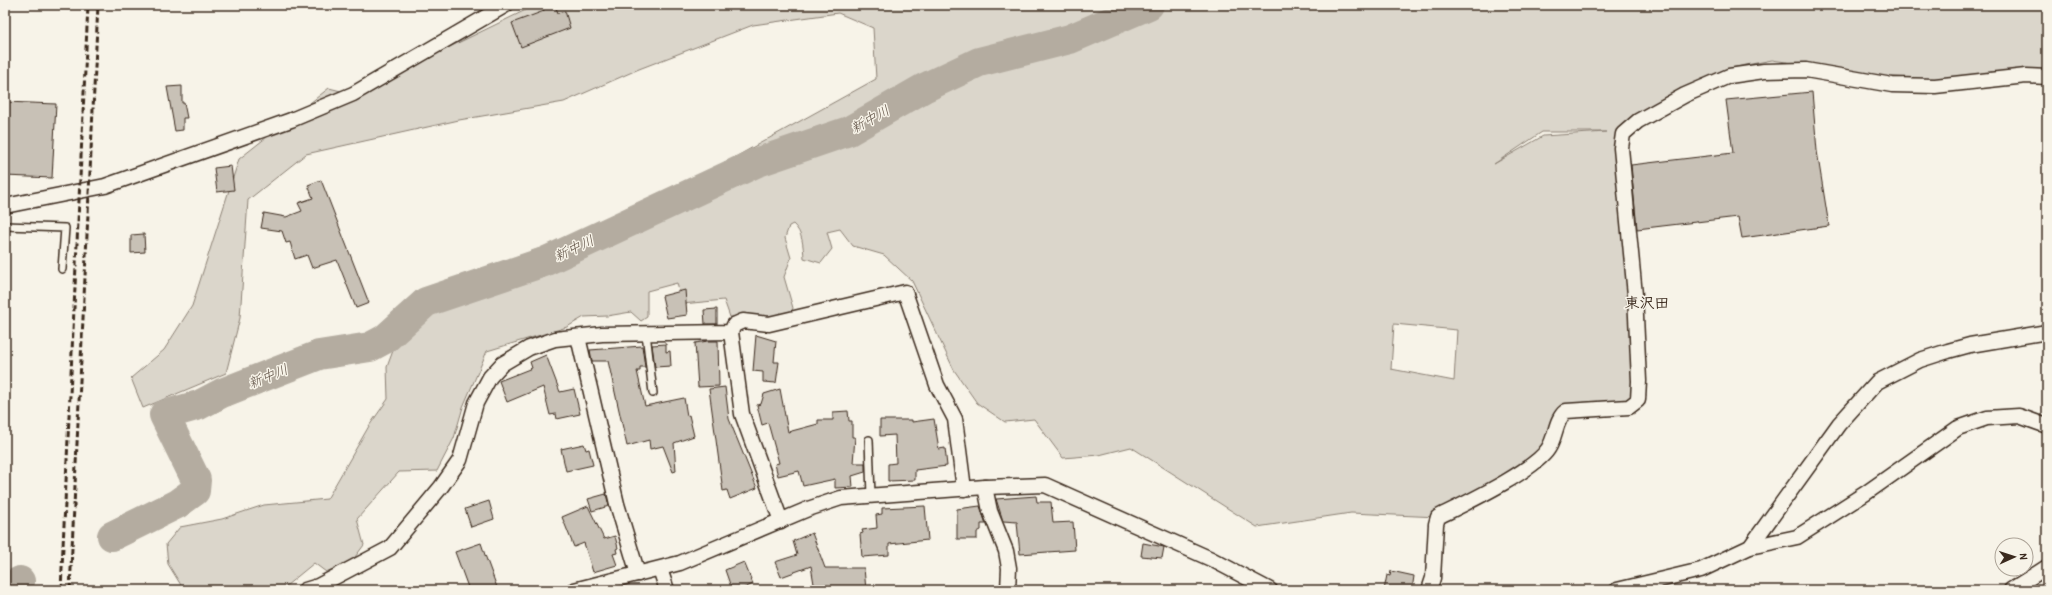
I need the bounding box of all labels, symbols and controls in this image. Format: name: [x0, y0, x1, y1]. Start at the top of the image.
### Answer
water label: 新中川: [847, 100, 893, 137]
water label: 新中川: [551, 230, 597, 265]
district label: 東沢田: [1624, 292, 1670, 313]
water label: 新中川: [245, 359, 291, 392]
north arrow: [1994, 537, 2034, 577]
text: N: [2017, 553, 2031, 560]

